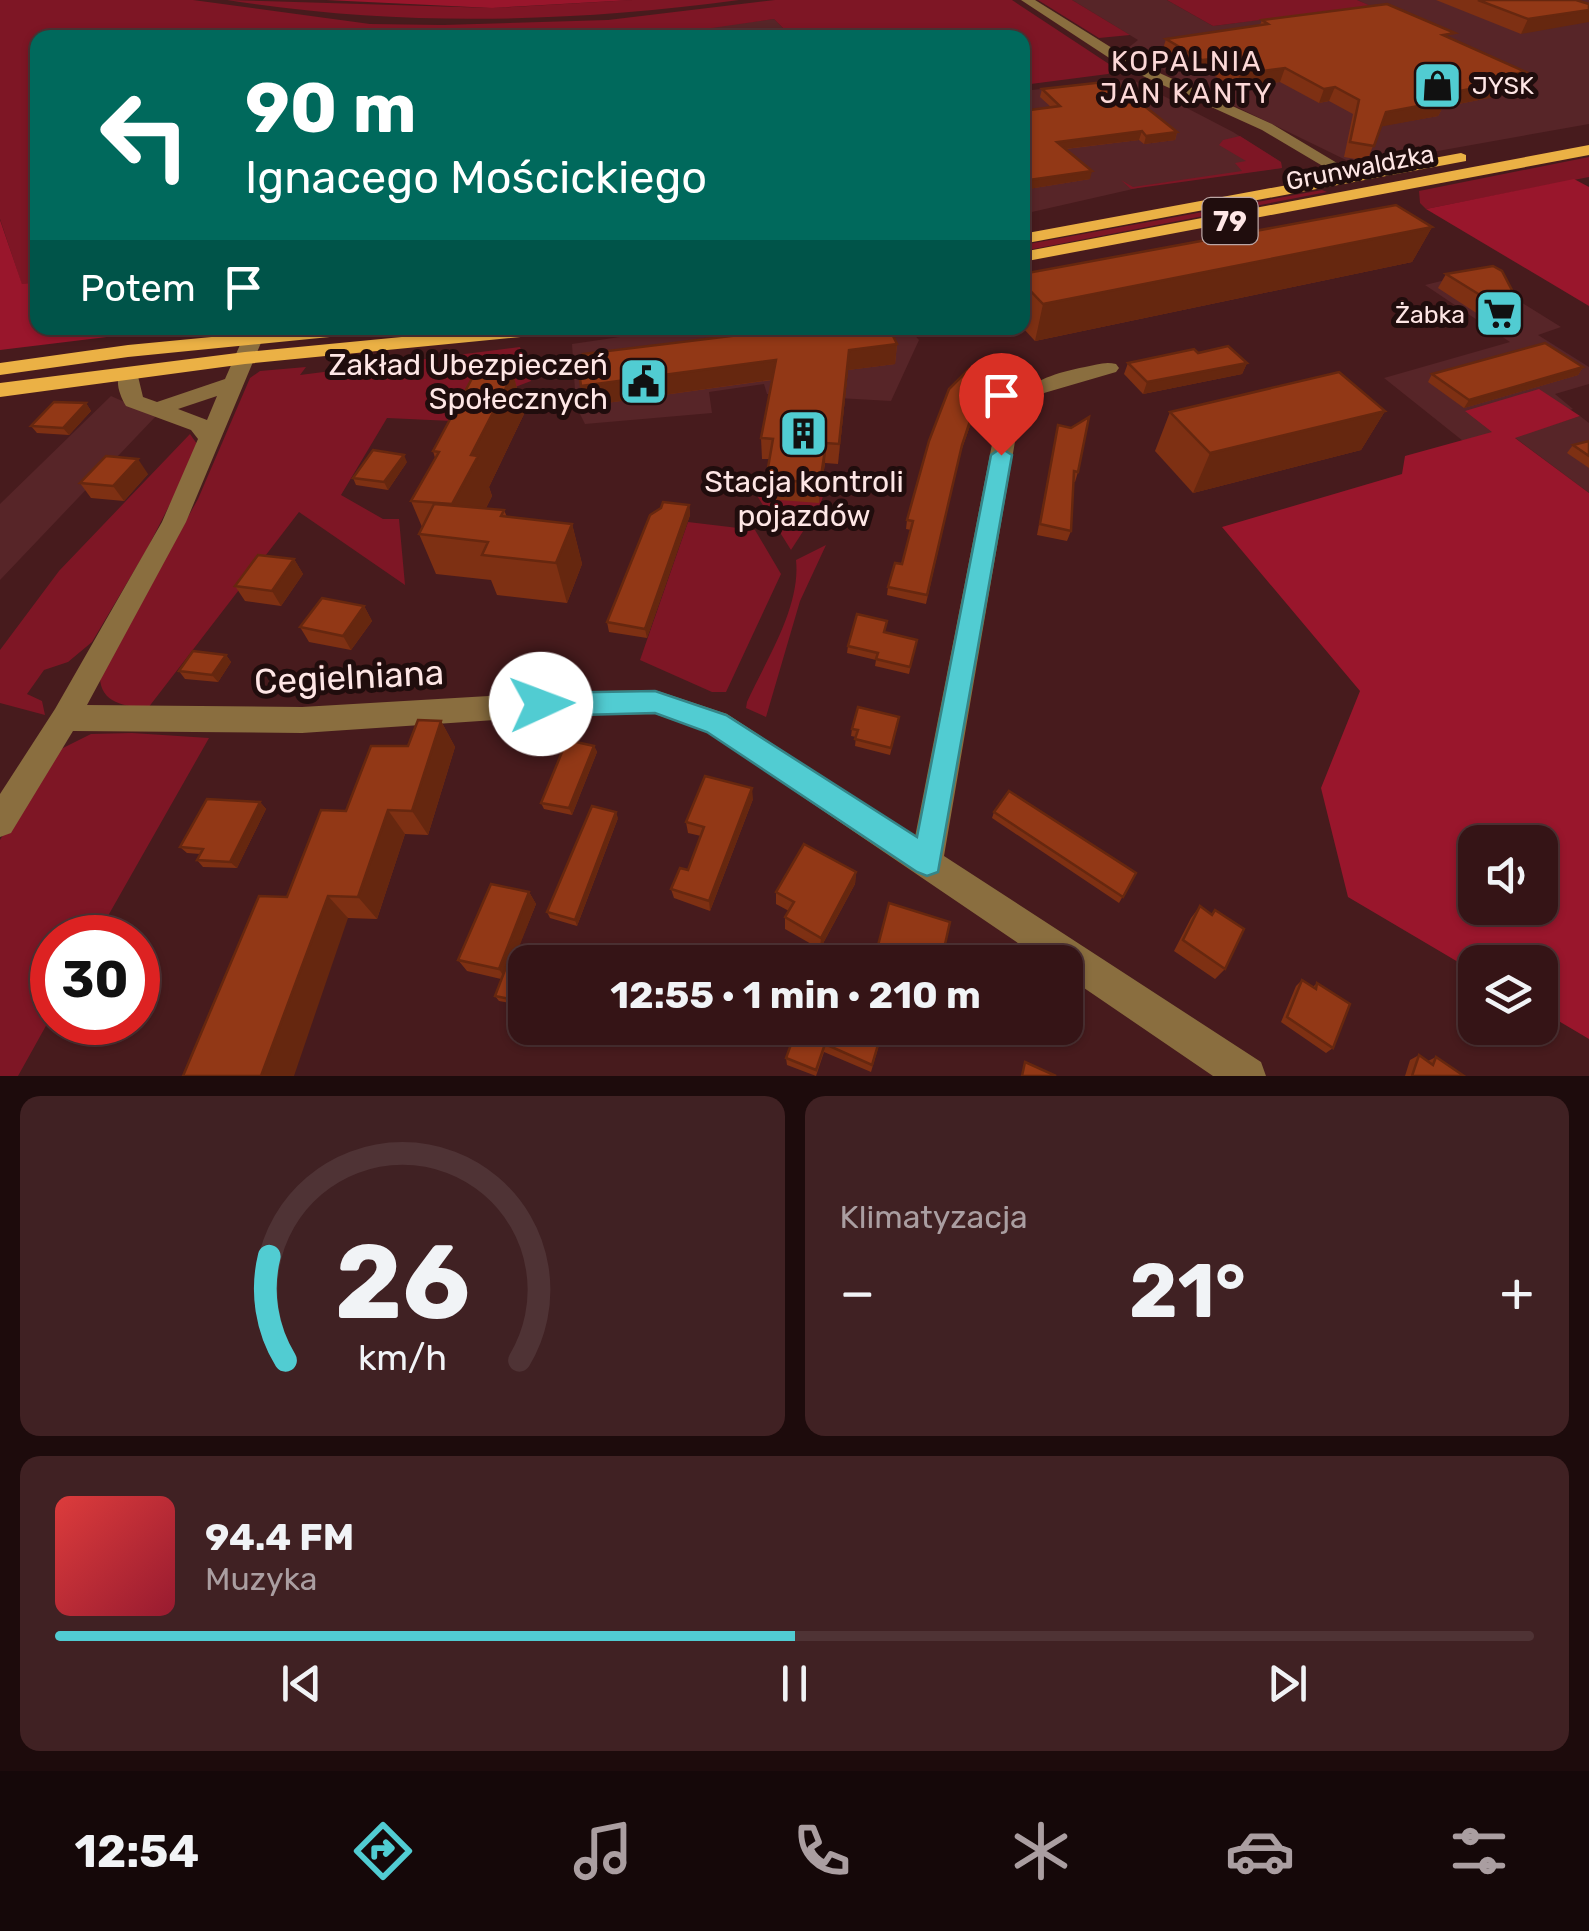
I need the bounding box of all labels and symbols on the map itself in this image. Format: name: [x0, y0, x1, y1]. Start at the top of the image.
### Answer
district label: KOPALNIA JAN KANTY: [1100, 45, 1274, 110]
shop icon: JYSK: [1411, 59, 1463, 111]
place label: JYSK: [1472, 71, 1534, 100]
street label: Grunwaldzka: [1284, 139, 1437, 196]
road number: 79: [1202, 198, 1258, 244]
supermarket icon: Żabka: [1474, 288, 1526, 340]
place label: Żabka: [1395, 300, 1465, 329]
place label: Zakład Ubezpieczeń Społecznych: [328, 347, 608, 417]
pin: [959, 353, 1044, 456]
public building icon: Zakład Ubezpieczeń Społecznych: [617, 356, 669, 408]
building icon: Stacja kontroli pojazdów: [778, 407, 830, 459]
place label: Stacja kontroli pojazdów: [704, 464, 904, 534]
street label: Cegielniana: [253, 651, 445, 703]
position arrow: [489, 652, 593, 756]
speed limit sign: 30: [30, 915, 160, 1045]

